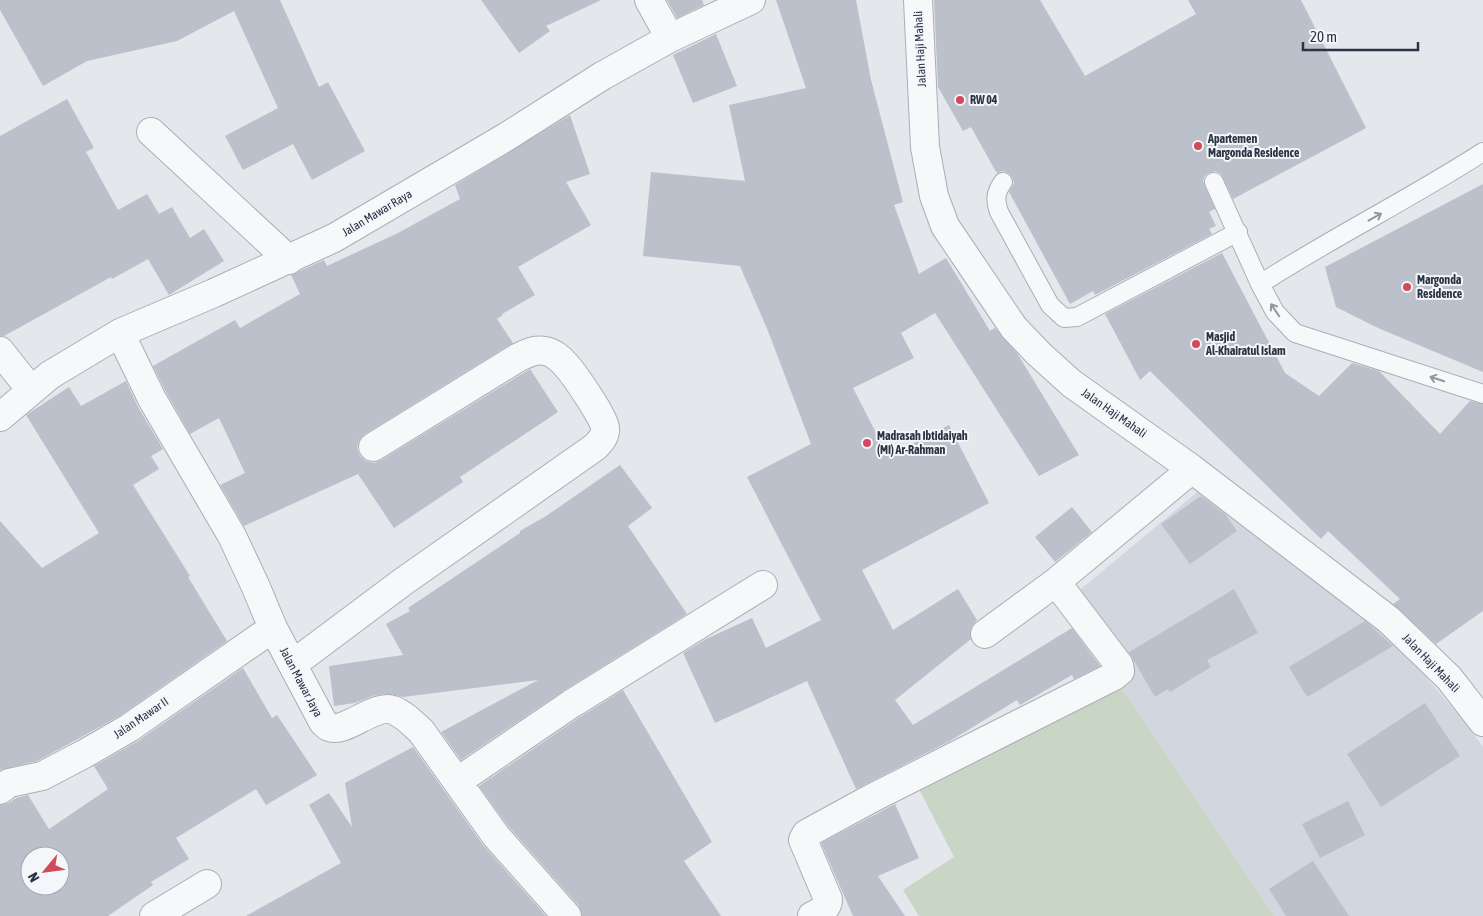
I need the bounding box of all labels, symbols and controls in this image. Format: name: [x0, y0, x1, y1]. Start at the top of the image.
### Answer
street label: Jalan Haji Mahali: [911, 11, 929, 87]
scale bar: [1303, 20, 1418, 52]
text: 20 m: [1310, 28, 1337, 45]
place label: RW 04: [970, 93, 998, 107]
marker: RW 04: [954, 94, 966, 106]
place label: Apartemen Margonda Residence: [1207, 132, 1300, 160]
marker: Apartemen Margonda Residence: [1192, 140, 1204, 152]
street label: Jalan Mawar Raya: [340, 187, 414, 239]
one-way arrow: [1367, 211, 1381, 221]
place label: Margonda Residence: [1417, 273, 1463, 301]
marker: Margonda Residence: [1401, 281, 1413, 293]
one-way arrow: [1270, 303, 1280, 317]
place label: Masjid Al-Khairatul Islam: [1205, 330, 1286, 358]
marker: Masjid Al-Khairatul Islam: [1190, 338, 1202, 350]
one-way arrow: [1429, 374, 1445, 383]
street label: Jalan Haji Mahali: [1079, 385, 1149, 441]
place label: Madrasah Ibtidaiyah (MI) Ar-Rahman: [877, 429, 968, 457]
marker: Madrasah Ibtidaiyah (MI) Ar-Rahman: [861, 437, 873, 449]
street label: Jalan Haji Mahali: [1399, 631, 1463, 695]
street label: Jalan Mawar Jaya: [277, 645, 325, 719]
street label: Jalan Mawar II: [111, 695, 171, 741]
north arrow: [20, 846, 70, 896]
text: N: [25, 870, 43, 885]

